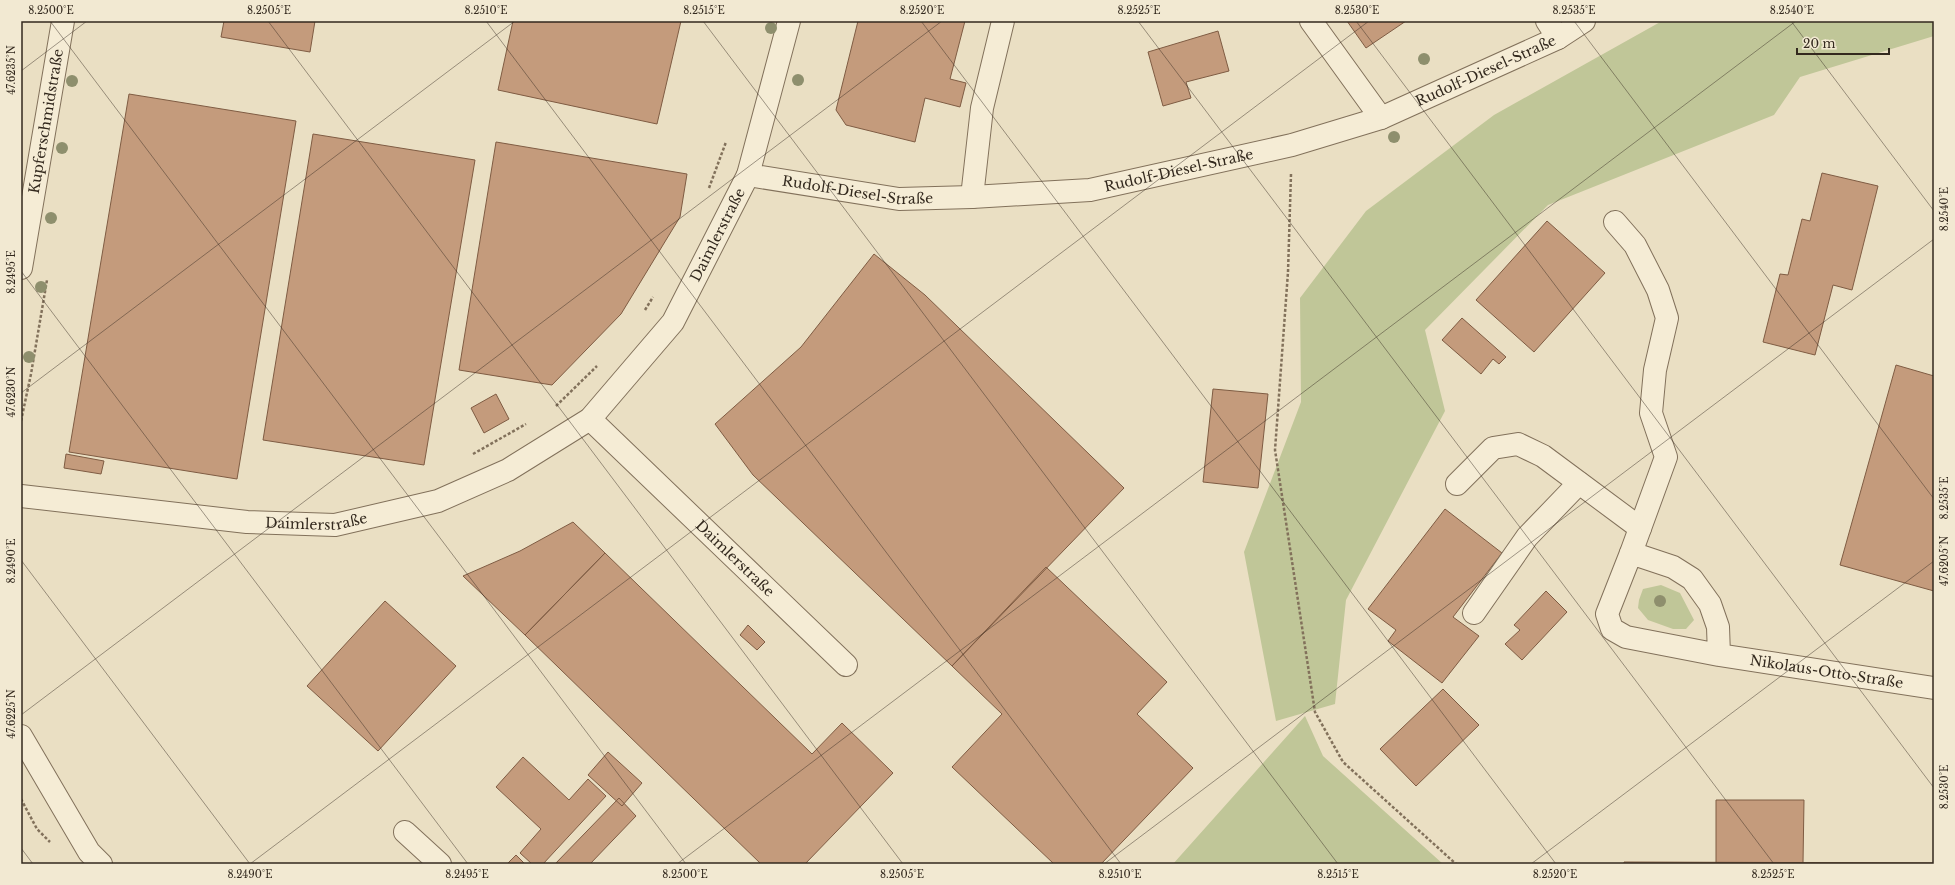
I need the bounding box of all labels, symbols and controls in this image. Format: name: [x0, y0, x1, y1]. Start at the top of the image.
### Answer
text: 8.2500°E: [28, 4, 74, 17]
text: 8.2505°E: [247, 4, 291, 17]
text: 8.2510°E: [465, 4, 507, 17]
text: 8.2515°E: [683, 4, 725, 17]
text: 8.2520°E: [900, 4, 944, 17]
text: 8.2525°E: [1117, 4, 1161, 17]
text: 8.2530°E: [1335, 4, 1379, 17]
text: 8.2535°E: [1552, 4, 1596, 17]
text: 8.2540°E: [1770, 4, 1814, 17]
scale bar: [1797, 30, 1889, 56]
street label: Rudolf-Diesel-Straße: [1413, 31, 1559, 110]
text: 20 m: [1803, 36, 1835, 51]
text: 47.6235°N: [5, 45, 18, 95]
street label: Kupferschmidstraße: [25, 47, 67, 195]
street label: Rudolf-Diesel-Straße: [1102, 145, 1255, 196]
street label: Rudolf-Diesel-Straße: [781, 172, 934, 208]
street label: Daimlerstraße: [686, 185, 749, 285]
text: 8.2540°E: [1938, 187, 1951, 231]
text: 8.2495°E: [5, 250, 18, 294]
text: 47.6230°N: [5, 366, 18, 418]
text: 8.2535°E: [1938, 476, 1951, 520]
street label: Daimlerstraße: [265, 509, 369, 534]
street label: Daimlerstraße: [692, 516, 778, 600]
text: 47.6205°N: [1938, 536, 1951, 586]
text: 8.2490°E: [5, 538, 18, 584]
street label: Nikolaus-Otto-Straße: [1749, 651, 1905, 692]
text: 47.6225°N: [5, 689, 18, 739]
text: 8.2530°E: [1938, 765, 1951, 809]
text: 8.2490°E: [227, 868, 273, 881]
text: 8.2495°E: [445, 868, 489, 881]
text: 8.2500°E: [662, 868, 708, 881]
text: 8.2505°E: [880, 868, 924, 881]
text: 8.2510°E: [1099, 868, 1141, 881]
text: 8.2515°E: [1317, 868, 1359, 881]
text: 8.2520°E: [1533, 868, 1577, 881]
text: 8.2525°E: [1751, 868, 1795, 881]

